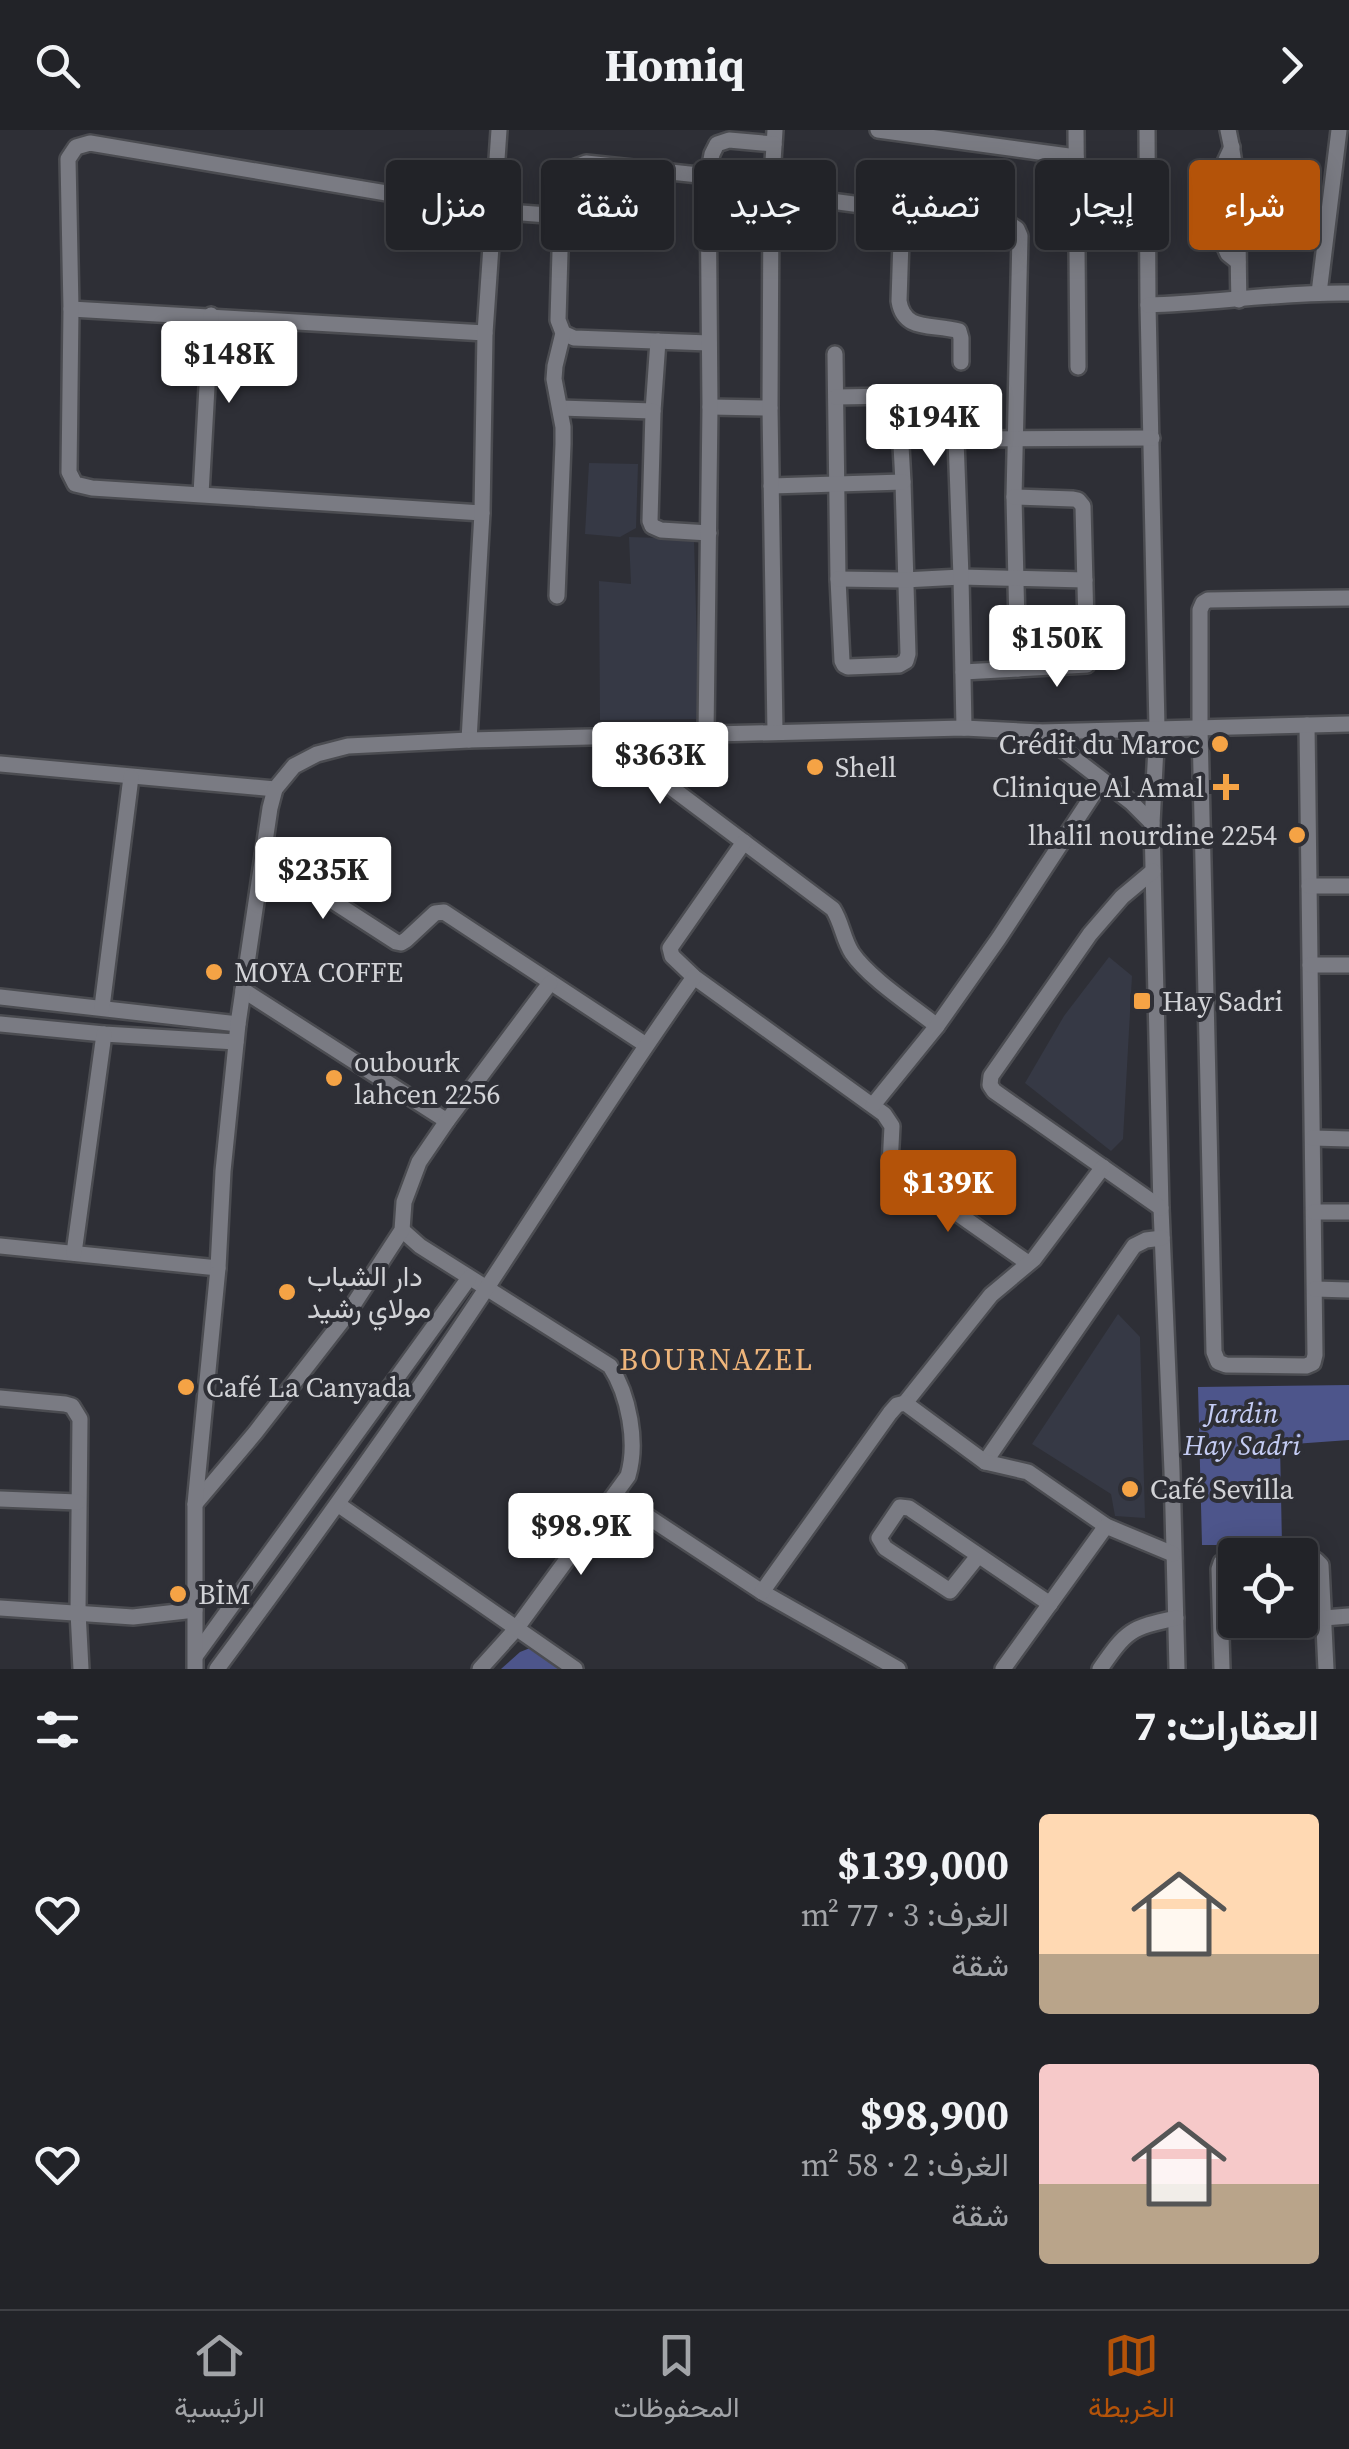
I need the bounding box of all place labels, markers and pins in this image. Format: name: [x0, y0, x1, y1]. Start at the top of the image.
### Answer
pin: $148K: [159, 321, 299, 406]
pin: $194K: [864, 384, 1004, 469]
pin: $150K: [987, 605, 1127, 690]
pin: $363K: [590, 722, 730, 807]
place label: Crédit du Maroc: [999, 725, 1200, 763]
marker: Crédit du Maroc: [1209, 733, 1231, 755]
place label: Shell: [835, 748, 897, 786]
marker: Shell: [804, 756, 826, 778]
place label: Clinique Al Amal: [992, 768, 1204, 806]
marker: Clinique Al Amal: [1213, 774, 1239, 800]
place label: lhalil nourdine 2254: [1028, 816, 1277, 854]
marker: lhalil nourdine 2254: [1286, 824, 1308, 846]
pin: $235K: [253, 837, 393, 922]
place label: MOYA COFFE: [234, 953, 403, 991]
marker: MOYA COFFE: [203, 961, 225, 983]
place label: Hay Sadri: [1162, 982, 1283, 1020]
marker: Hay Sadri: [1131, 990, 1153, 1012]
place label: oubourk lahcen 2256: [354, 1043, 501, 1113]
marker: oubourk lahcen 2256: [323, 1067, 345, 1089]
pin: $139K: [878, 1150, 1018, 1235]
place label: دار الشباب مولاي رشيد: [307, 1257, 431, 1331]
marker: دار الشباب مولاي رشيد: [276, 1281, 298, 1303]
place label: Café La Canyada: [206, 1368, 412, 1406]
marker: Café La Canyada: [175, 1376, 197, 1398]
place label: Café Sevilla: [1150, 1470, 1294, 1508]
marker: Café Sevilla: [1119, 1478, 1141, 1500]
pin: $98.9K: [500, 1493, 662, 1578]
place label: BİM: [198, 1575, 251, 1613]
marker: BİM: [167, 1583, 189, 1605]

